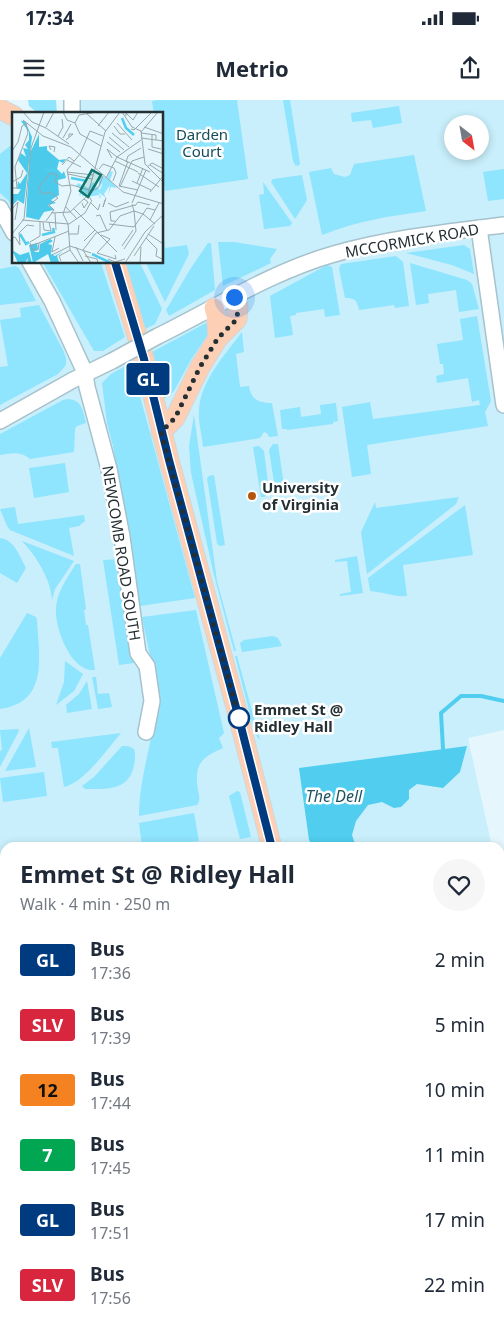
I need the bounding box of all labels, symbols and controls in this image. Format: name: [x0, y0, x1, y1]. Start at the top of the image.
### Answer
text: 17:34: [25, 5, 74, 31]
text: Metrio: [215, 53, 289, 83]
icon: menu: [20, 54, 48, 82]
icon: share: [456, 54, 484, 82]
inset map: [12, 112, 164, 264]
north arrow: [444, 115, 489, 160]
map controls: [444, 115, 489, 160]
park label: Darden Court: [176, 124, 228, 161]
street label: MCCORMICK ROAD: [343, 218, 481, 262]
your location: [222, 285, 247, 310]
line badge: GL: [126, 363, 170, 395]
text: GL: [136, 367, 160, 391]
street label: NEWCOMB ROAD SOUTH: [98, 464, 146, 642]
place label: University of Virginia: [262, 477, 339, 514]
marker: University of Virginia: [246, 490, 258, 502]
place label: Emmet St @ Ridley Hall: [254, 699, 343, 736]
marker: Emmet St @ Ridley Hall: [228, 707, 250, 729]
water label: The Dell: [306, 785, 363, 807]
text: Emmet St @ Ridley Hall: [20, 857, 295, 890]
button: heart: [433, 859, 485, 911]
text: Walk · 4 min · 250 m: [20, 893, 170, 915]
text: Bus: [90, 936, 125, 962]
text: 2 min: [435, 947, 485, 973]
text: GL: [36, 948, 59, 972]
text: 17:36: [90, 962, 131, 984]
text: Bus: [90, 1001, 125, 1027]
text: 5 min: [435, 1012, 485, 1038]
text: SLV: [32, 1013, 63, 1037]
text: 17:39: [90, 1027, 131, 1049]
text: Bus: [90, 1066, 125, 1092]
text: 10 min: [424, 1077, 485, 1103]
text: 12: [37, 1078, 58, 1102]
text: 17:44: [90, 1092, 131, 1114]
text: Bus: [90, 1131, 125, 1157]
text: 11 min: [424, 1142, 485, 1168]
text: 7: [42, 1143, 53, 1167]
text: 17:45: [90, 1157, 131, 1179]
text: Bus: [90, 1196, 125, 1222]
text: 17 min: [424, 1207, 485, 1233]
text: GL: [36, 1208, 59, 1232]
text: 17:51: [90, 1222, 131, 1244]
text: Bus: [90, 1261, 125, 1287]
text: 22 min: [424, 1272, 485, 1298]
text: SLV: [32, 1273, 63, 1297]
text: 17:56: [90, 1287, 131, 1309]

